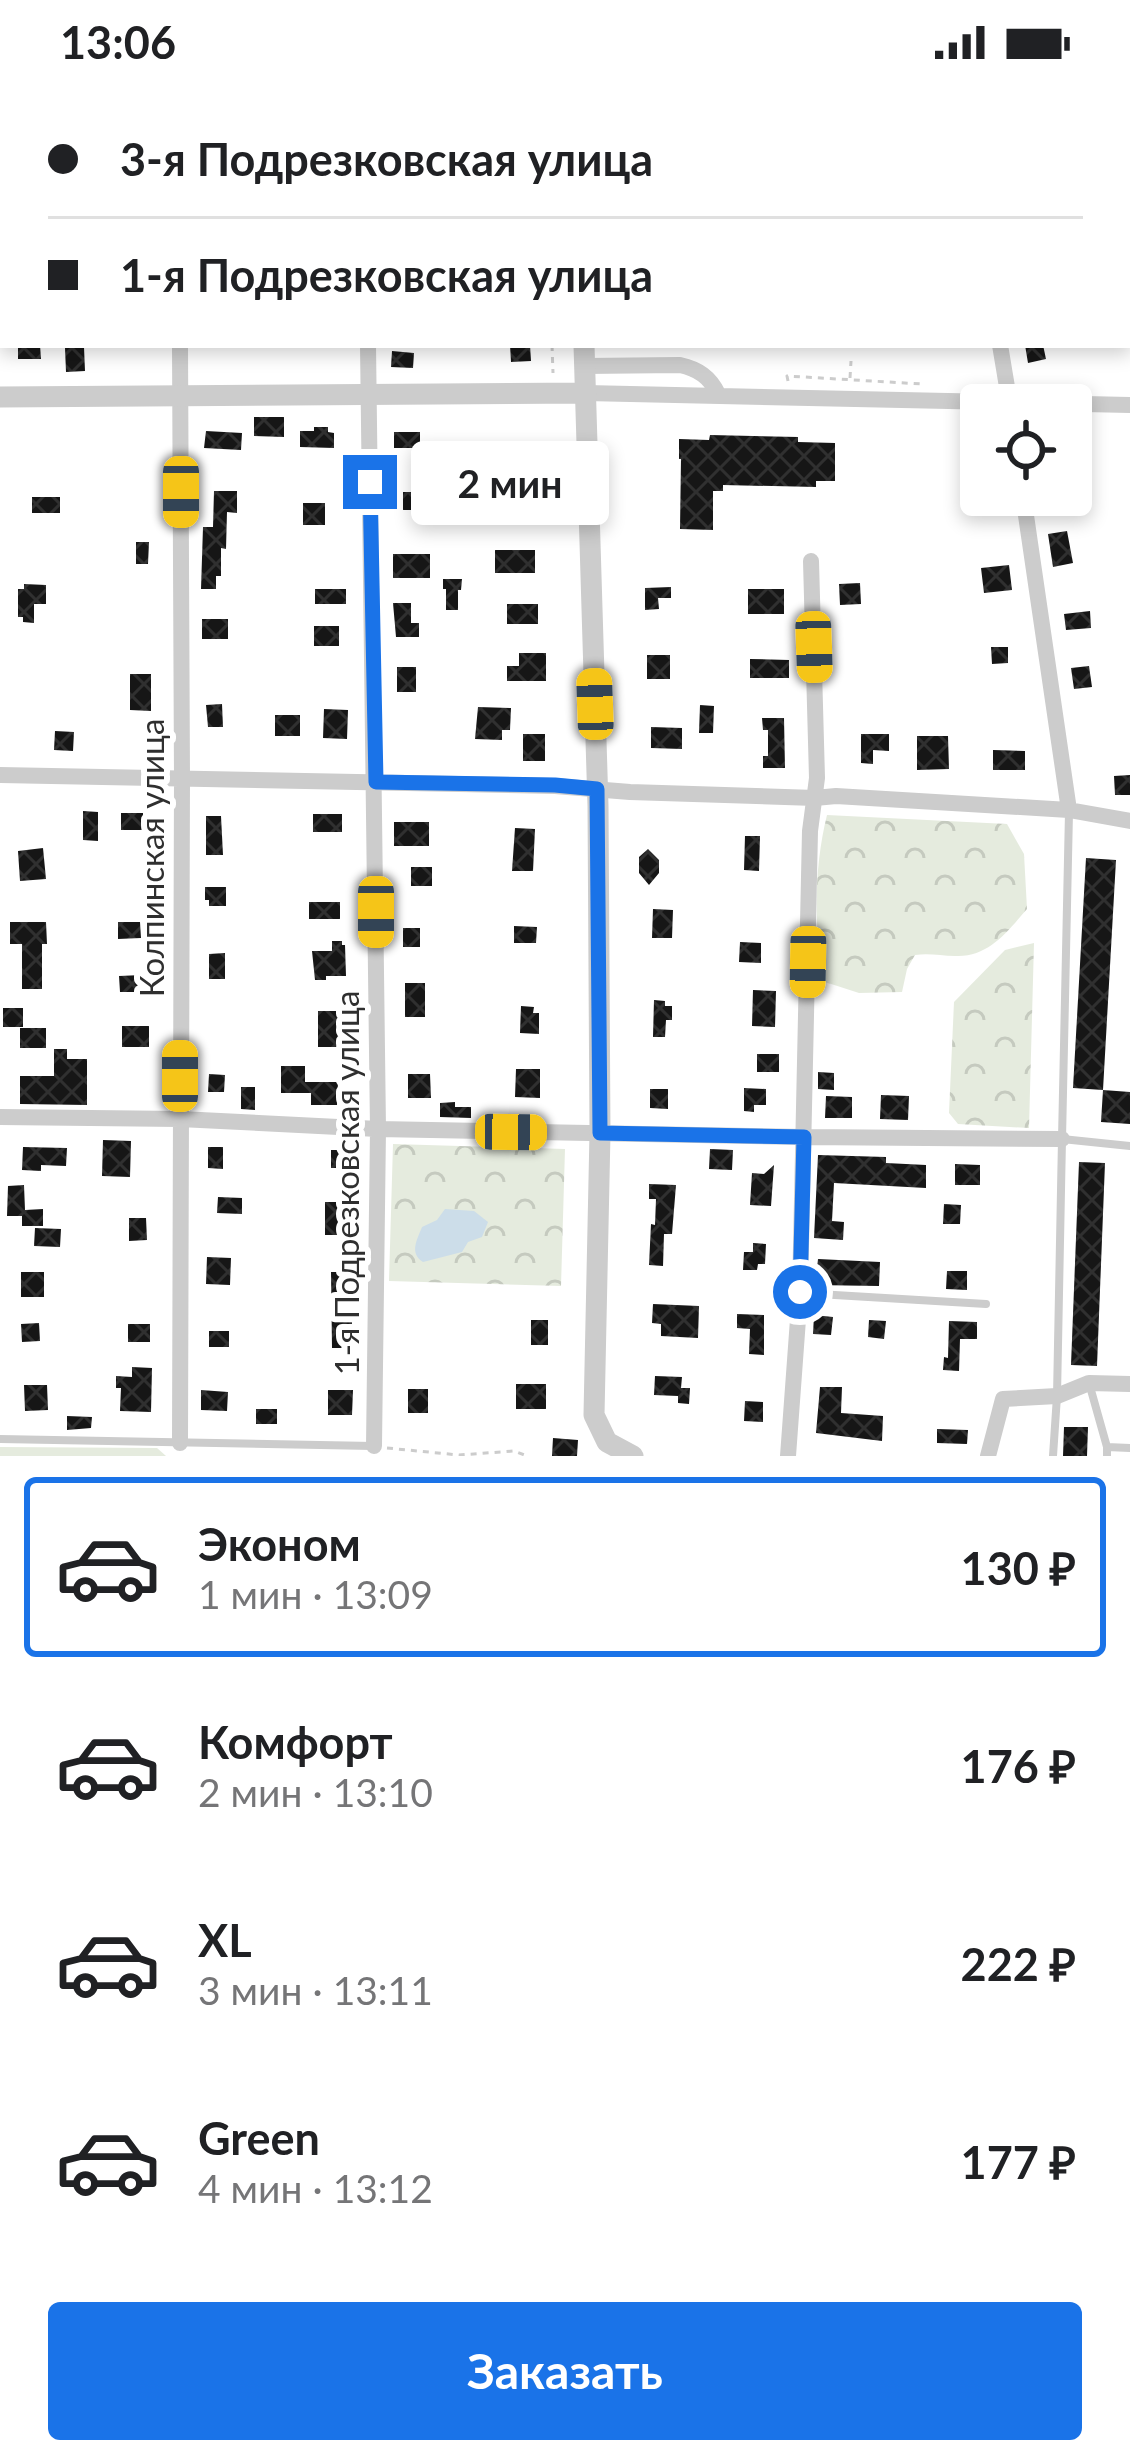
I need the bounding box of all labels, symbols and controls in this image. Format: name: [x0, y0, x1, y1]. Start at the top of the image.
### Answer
text: 13:06: [60, 15, 176, 69]
text: 3-я Подрезковская улица: [120, 132, 653, 186]
text: 1-я Подрезковская улица: [120, 248, 653, 302]
map controls: [960, 384, 1092, 516]
button: locate: [960, 384, 1092, 516]
callout: 2 мин: [412, 440, 610, 524]
route end: [343, 455, 397, 509]
car: [163, 456, 199, 528]
text: 2 мин: [458, 460, 563, 506]
car: [795, 610, 833, 684]
car: [576, 667, 614, 741]
street label: Колпинская улица: [131, 719, 171, 997]
car: [358, 876, 394, 948]
car: [789, 926, 827, 998]
street label: 1-я Подрезковская улица: [326, 991, 366, 1375]
car: [162, 1040, 198, 1112]
car: [475, 1113, 547, 1151]
route start: [773, 1265, 827, 1319]
icon: car: [54, 1513, 162, 1621]
text: Эконом: [198, 1517, 361, 1571]
text: 130 ₽: [961, 1541, 1076, 1595]
text: 1 мин · 13:09: [198, 1571, 433, 1617]
icon: car: [54, 1711, 162, 1819]
text: Комфорт: [198, 1715, 393, 1769]
text: 176 ₽: [961, 1739, 1076, 1793]
text: 2 мин · 13:10: [198, 1769, 433, 1815]
icon: car: [54, 1909, 162, 2017]
text: XL: [198, 1913, 252, 1967]
text: 222 ₽: [961, 1937, 1076, 1991]
text: 3 мин · 13:11: [198, 1967, 433, 2013]
icon: car: [54, 2107, 162, 2215]
text: Green: [198, 2111, 320, 2165]
text: 177 ₽: [961, 2135, 1076, 2189]
text: 4 мин · 13:12: [198, 2165, 433, 2211]
button: Заказать: [48, 2302, 1082, 2440]

